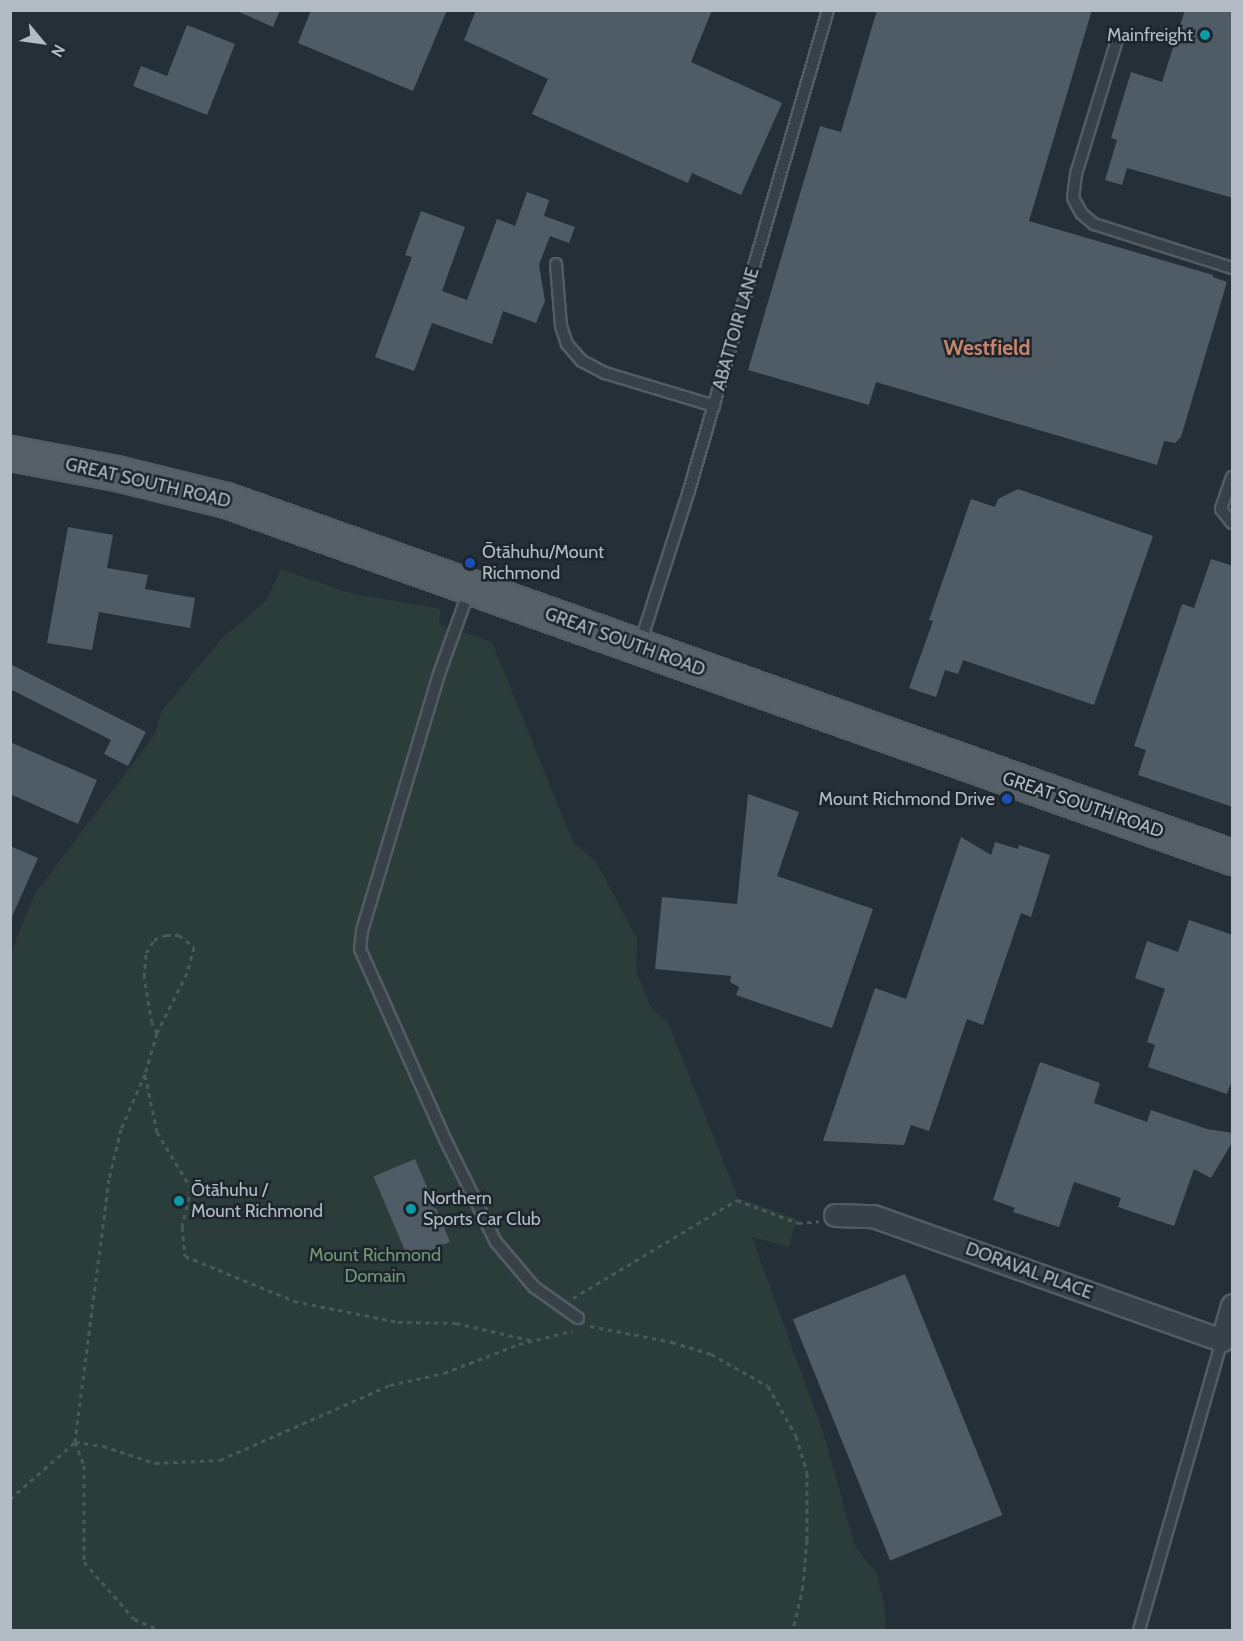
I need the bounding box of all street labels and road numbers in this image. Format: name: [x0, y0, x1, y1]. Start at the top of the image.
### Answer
street label: ABATTOIR LANE: [708, 265, 764, 393]
street label: GREAT SOUTH ROAD: [63, 453, 233, 513]
street label: GREAT SOUTH ROAD: [542, 603, 708, 681]
street label: GREAT SOUTH ROAD: [1000, 767, 1166, 843]
street label: DORAVAL PLACE: [963, 1238, 1095, 1304]

